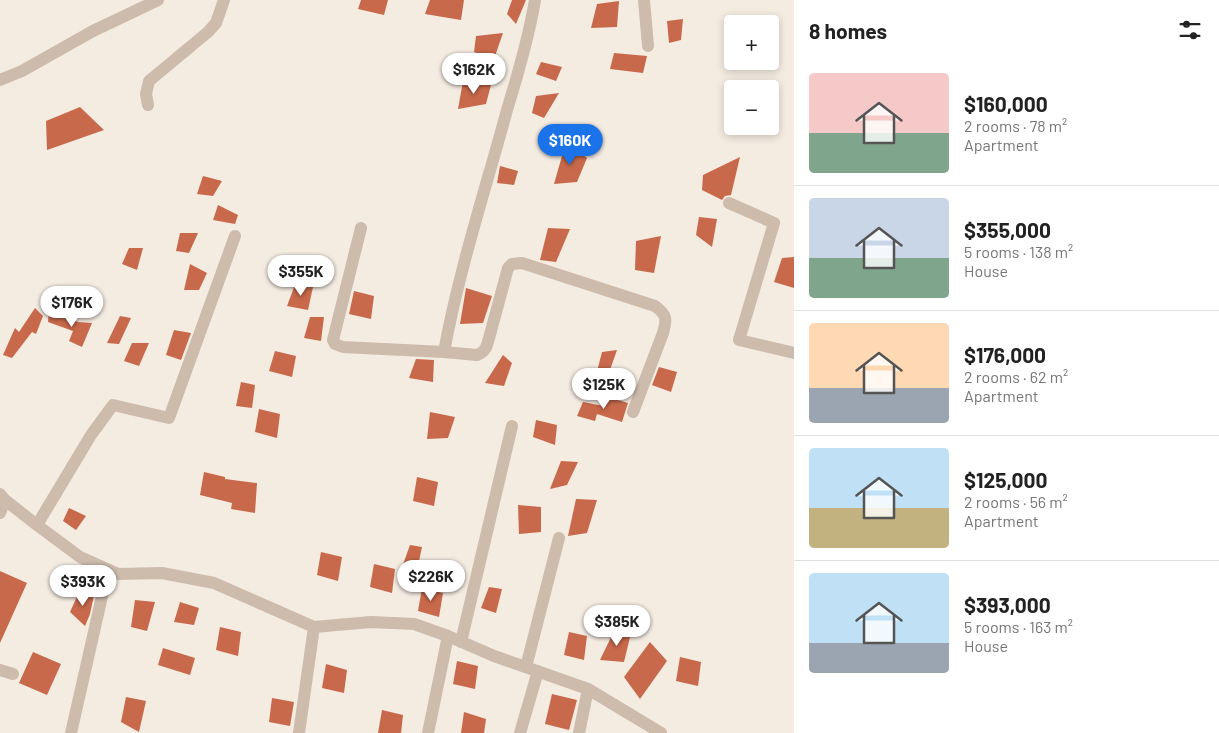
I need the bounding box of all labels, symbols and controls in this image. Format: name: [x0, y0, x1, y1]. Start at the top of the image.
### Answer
map controls: [724, 15, 779, 135]
button: +: [724, 15, 779, 70]
icon: filters: [1176, 16, 1204, 44]
text: 8 homes: [809, 18, 887, 43]
pin: $162K: [439, 52, 509, 95]
text: $162K: [453, 59, 495, 78]
button: −: [724, 80, 779, 135]
text: $160,000: [964, 91, 1048, 116]
icon: home: [849, 93, 909, 153]
text: 2 rooms · 78 m²: [964, 116, 1067, 135]
pin: $160K: [535, 124, 605, 166]
text: $160K: [549, 130, 591, 149]
text: Apartment: [964, 135, 1039, 154]
text: $355,000: [964, 217, 1051, 242]
icon: home: [849, 218, 909, 278]
text: 5 rooms · 138 m²: [964, 242, 1073, 261]
pin: $355K: [266, 254, 336, 297]
text: $355K: [278, 261, 324, 280]
text: House: [964, 261, 1008, 280]
pin: $176K: [37, 286, 107, 328]
text: $176K: [51, 292, 93, 311]
text: $176,000: [964, 342, 1046, 367]
icon: home: [849, 343, 909, 403]
text: 2 rooms · 62 m²: [964, 367, 1068, 386]
pin: $125K: [569, 368, 639, 410]
text: $125K: [583, 374, 625, 393]
text: Apartment: [964, 386, 1039, 405]
text: $125,000: [964, 467, 1047, 492]
icon: home: [849, 468, 909, 528]
text: 2 rooms · 56 m²: [964, 492, 1068, 511]
text: Apartment: [964, 511, 1039, 530]
pin: $226K: [396, 560, 466, 602]
pin: $393K: [48, 564, 118, 607]
text: $226K: [408, 566, 454, 585]
text: $393K: [61, 571, 105, 590]
text: $393,000: [964, 592, 1051, 617]
icon: home: [849, 593, 909, 653]
pin: $385K: [582, 604, 652, 647]
text: $385K: [594, 611, 640, 630]
text: 5 rooms · 163 m²: [964, 617, 1073, 636]
text: House: [964, 636, 1008, 655]

